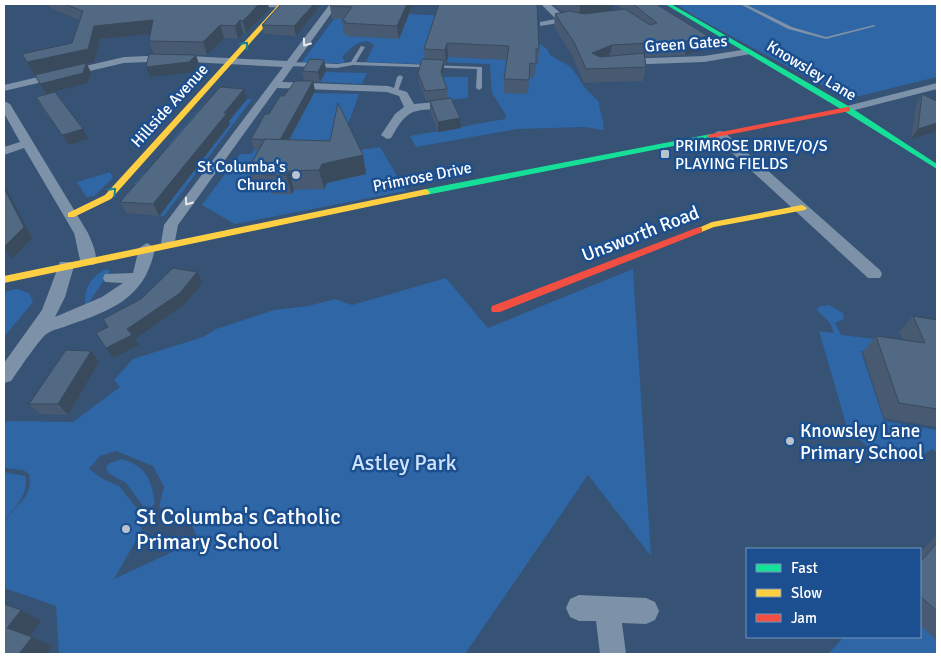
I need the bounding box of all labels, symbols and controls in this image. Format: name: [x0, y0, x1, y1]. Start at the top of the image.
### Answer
street label: Green Gates: [644, 31, 728, 57]
street label: Knowsley Lane: [763, 36, 860, 106]
one-way arrow: [303, 37, 311, 46]
one-way arrow: [240, 41, 249, 50]
street label: Hillside Avenue: [127, 60, 213, 152]
place label: PRIMROSE DRIVE/O/S PLAYING FIELDS: [675, 136, 828, 174]
marker: PRIMROSE DRIVE/O/S PLAYING FIELDS: [659, 148, 671, 160]
place label: St Columba's Church: [197, 157, 286, 195]
street label: Primrose Drive: [371, 158, 473, 196]
marker: St Columba's Church: [290, 169, 302, 181]
one-way arrow: [107, 188, 116, 197]
one-way arrow: [184, 196, 194, 205]
street label: Unsworth Road: [578, 201, 703, 267]
place label: Knowsley Lane Primary School: [800, 419, 923, 465]
marker: Knowsley Lane Primary School: [784, 435, 796, 447]
park label: Astley Park: [351, 449, 457, 476]
place label: St Columba's Catholic Primary School: [136, 503, 341, 555]
marker: St Columba's Catholic Primary School: [120, 523, 132, 535]
legend: [746, 548, 921, 638]
text: Fast: [791, 559, 818, 577]
text: Slow: [791, 584, 822, 602]
text: Jam: [791, 609, 817, 627]

